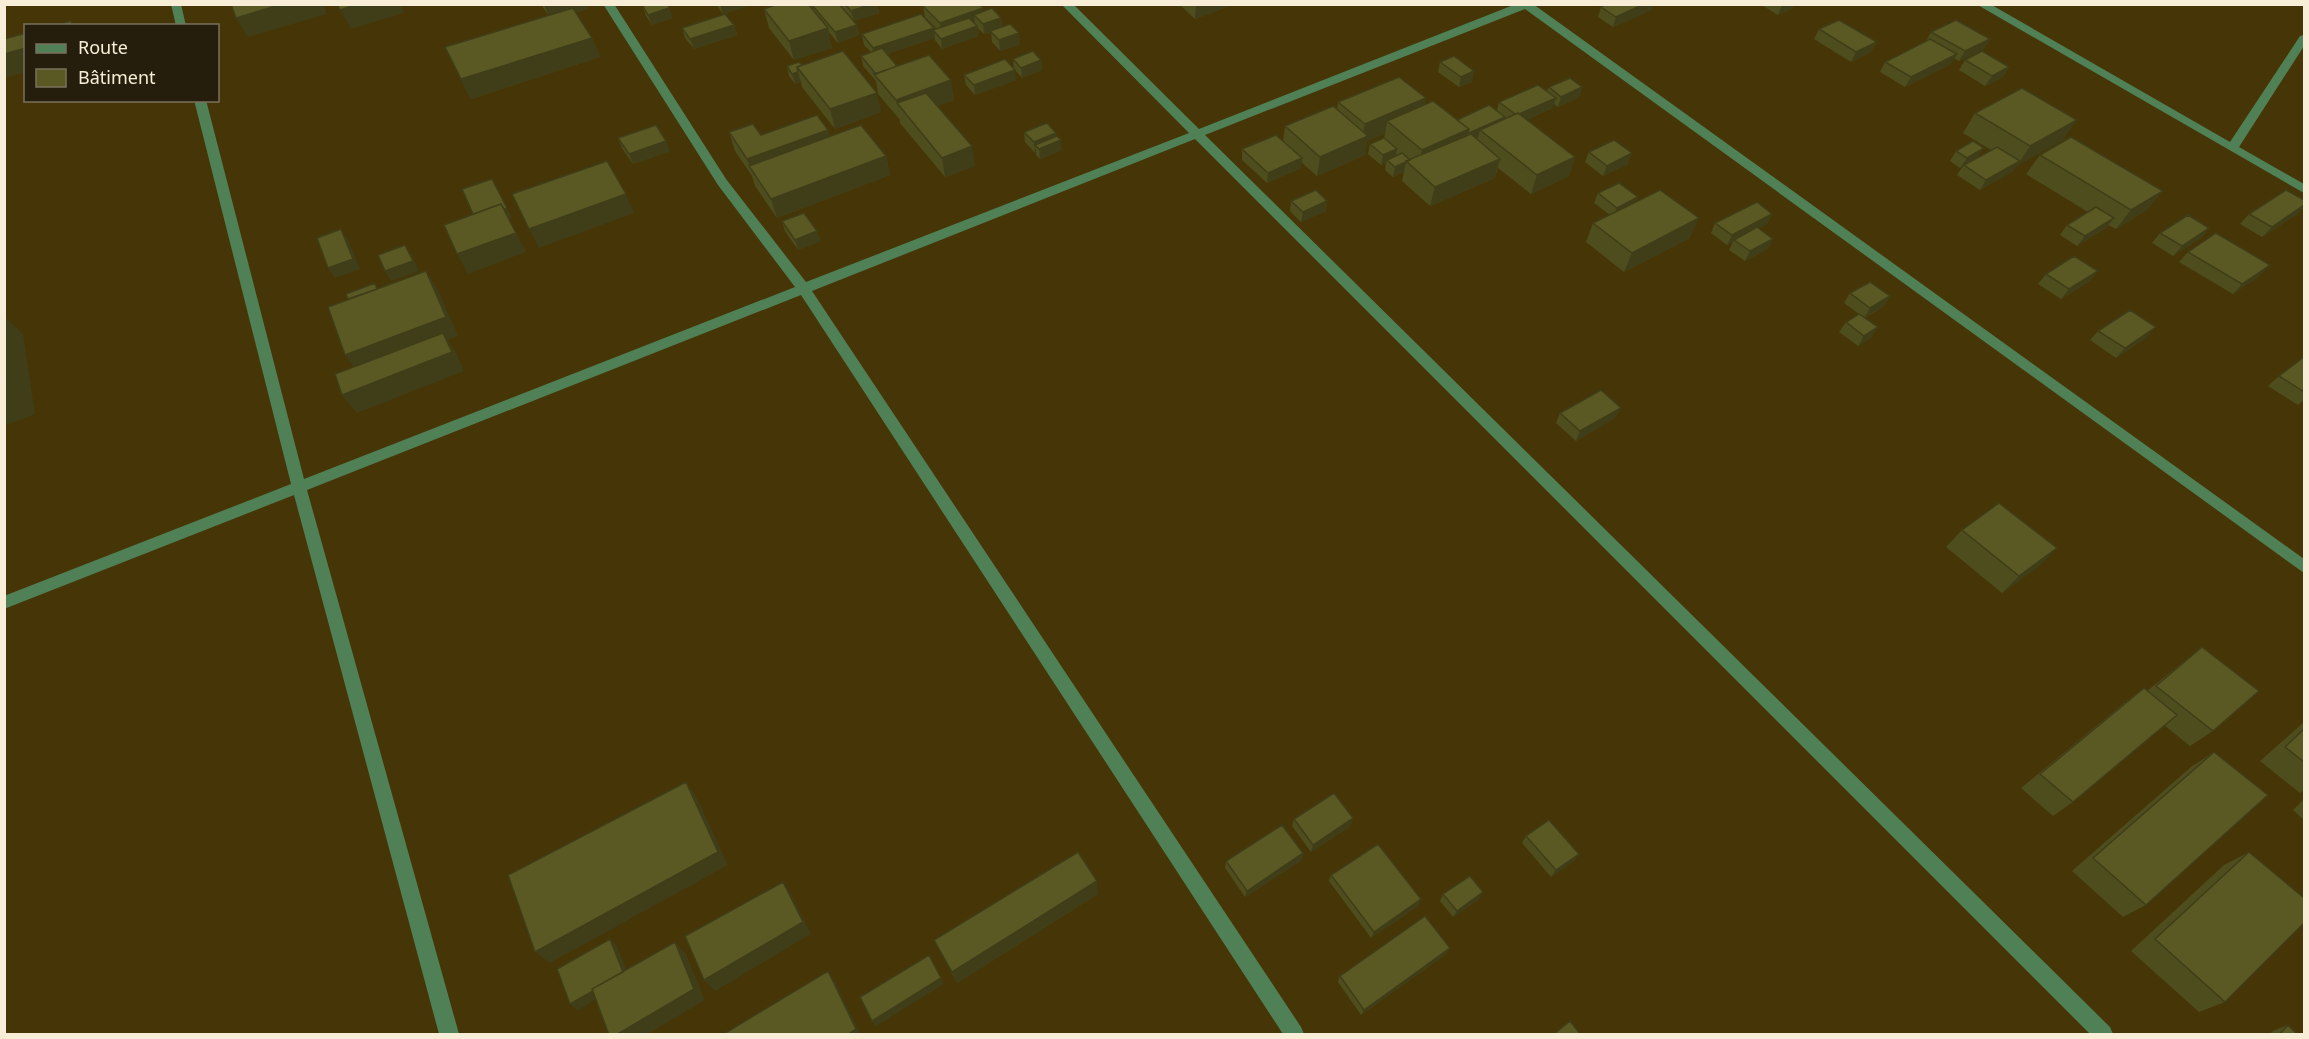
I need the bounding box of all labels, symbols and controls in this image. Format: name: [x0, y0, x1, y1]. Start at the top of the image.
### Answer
legend: [24, 24, 219, 102]
text: Route: [78, 35, 128, 59]
text: Bâtiment: [78, 65, 156, 89]

